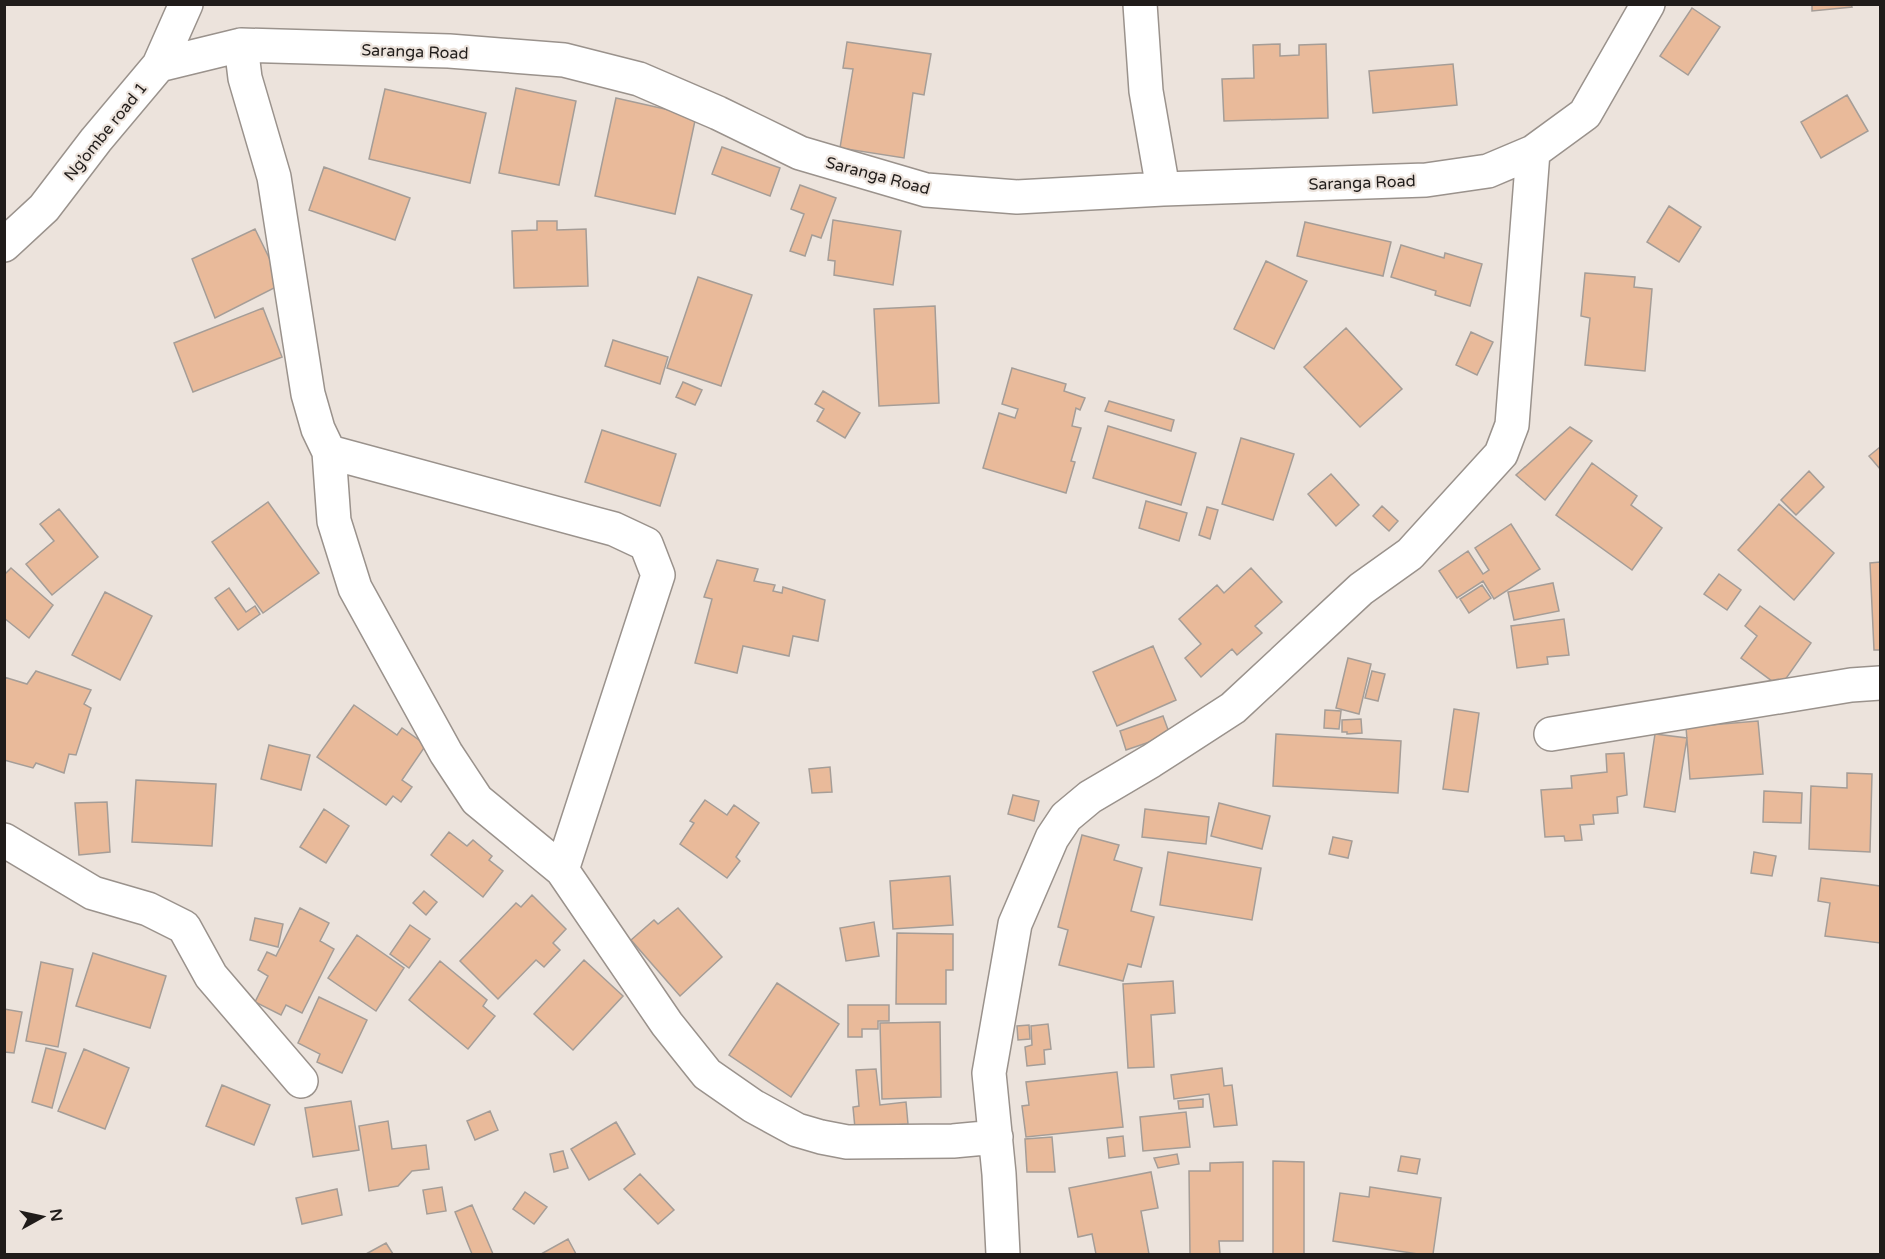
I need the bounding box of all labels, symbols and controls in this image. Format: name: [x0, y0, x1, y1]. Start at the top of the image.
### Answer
street label: Saranga Road: [361, 40, 469, 64]
street label: Ng’ombe road 1: [60, 78, 152, 185]
street label: Saranga Road: [823, 152, 932, 199]
street label: Saranga Road: [1308, 171, 1416, 195]
north arrow: [12, 1187, 72, 1247]
text: N: [45, 1207, 67, 1223]

